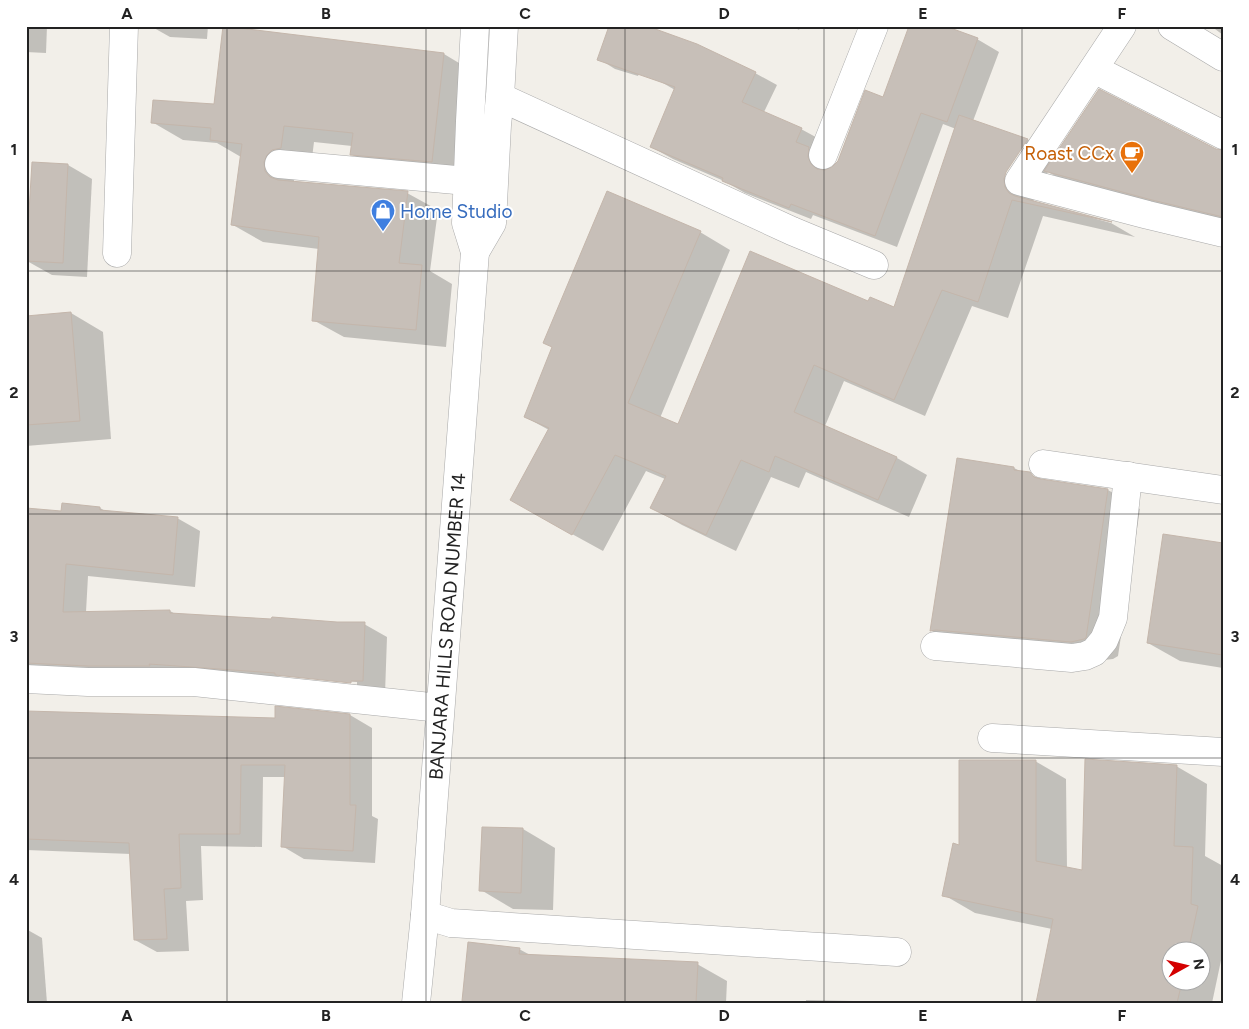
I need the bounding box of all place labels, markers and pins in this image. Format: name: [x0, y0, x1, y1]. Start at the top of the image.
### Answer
cafe icon: Roast CCx: [1119, 140, 1145, 174]
place label: Roast CCx: [1024, 142, 1114, 165]
shop icon: Home Studio: [370, 198, 396, 232]
place label: Home Studio: [400, 200, 513, 223]

